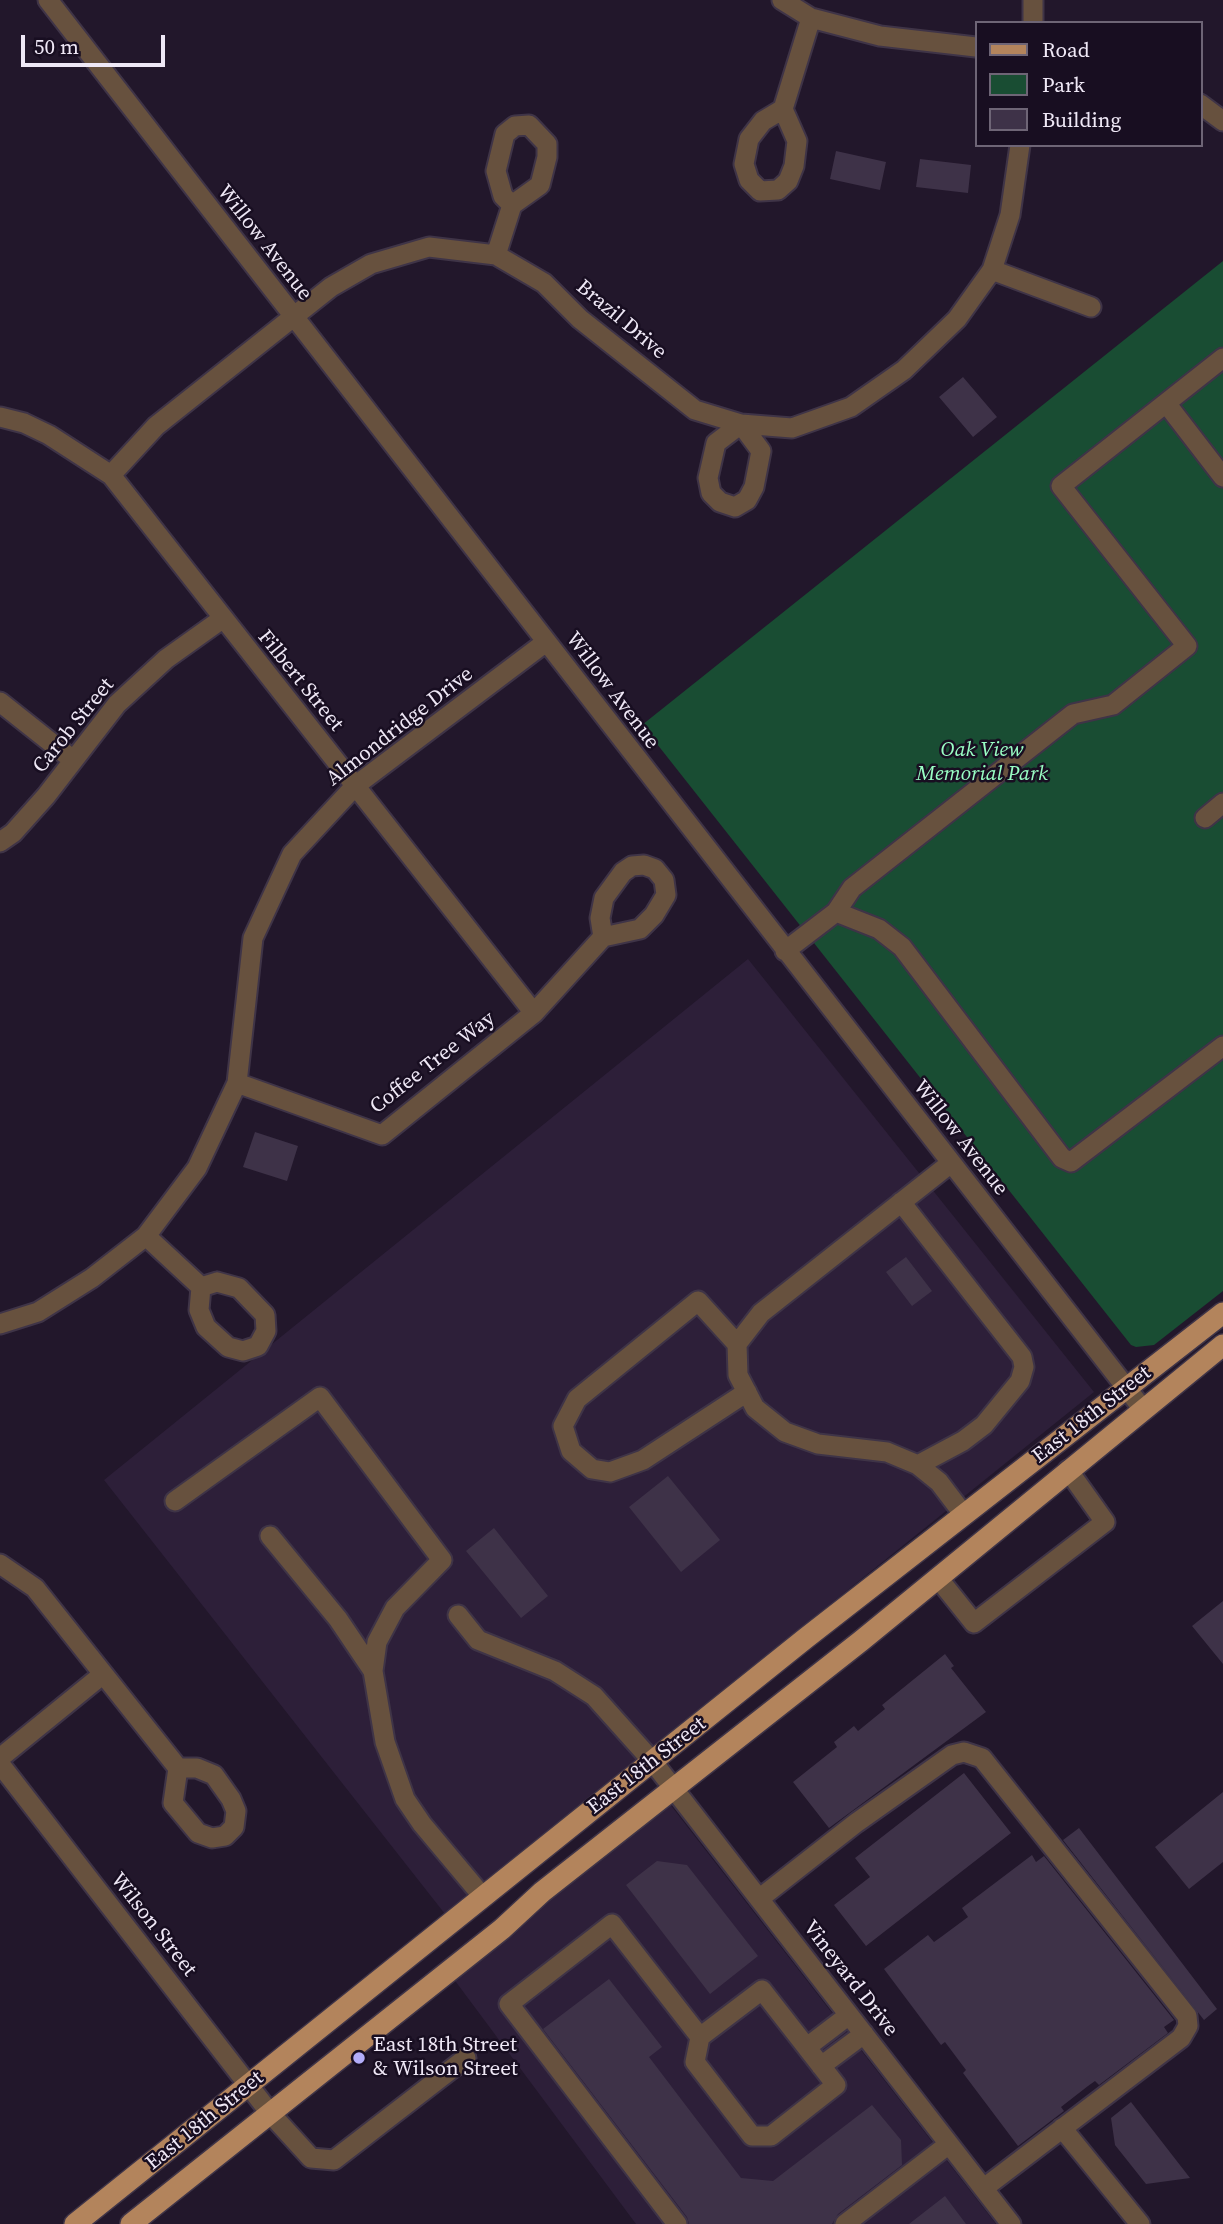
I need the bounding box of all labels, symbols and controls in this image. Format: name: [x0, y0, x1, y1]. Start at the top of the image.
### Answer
scale bar: [24, 21, 168, 65]
legend: [974, 21, 1202, 147]
text: 50 m: [34, 32, 79, 61]
text: Road: [1042, 35, 1090, 64]
text: Park: [1042, 70, 1085, 99]
text: Building: [1042, 105, 1121, 134]
street label: Willow Avenue: [211, 180, 317, 306]
street label: Brazil Drive: [571, 275, 671, 365]
street label: Filbert Street: [252, 625, 348, 737]
street label: Willow Avenue: [560, 628, 664, 754]
street label: Almondridge Drive: [322, 662, 478, 792]
street label: Carob Street: [28, 673, 120, 779]
park label: Oak View Memorial Park: [916, 738, 1048, 788]
street label: Coffee Tree Way: [366, 1006, 500, 1120]
street label: Willow Avenue: [907, 1075, 1013, 1201]
street label: East 18th Street: [1028, 1361, 1156, 1469]
street label: East 18th Street: [583, 1712, 711, 1820]
street label: Wilson Street: [105, 1868, 201, 1982]
street label: Vineyard Drive: [797, 1916, 903, 2042]
place label: East 18th Street & Wilson Street: [373, 2033, 518, 2083]
marker: East 18th Street & Wilson Street: [351, 2050, 367, 2066]
street label: East 18th Street: [141, 2066, 269, 2176]

